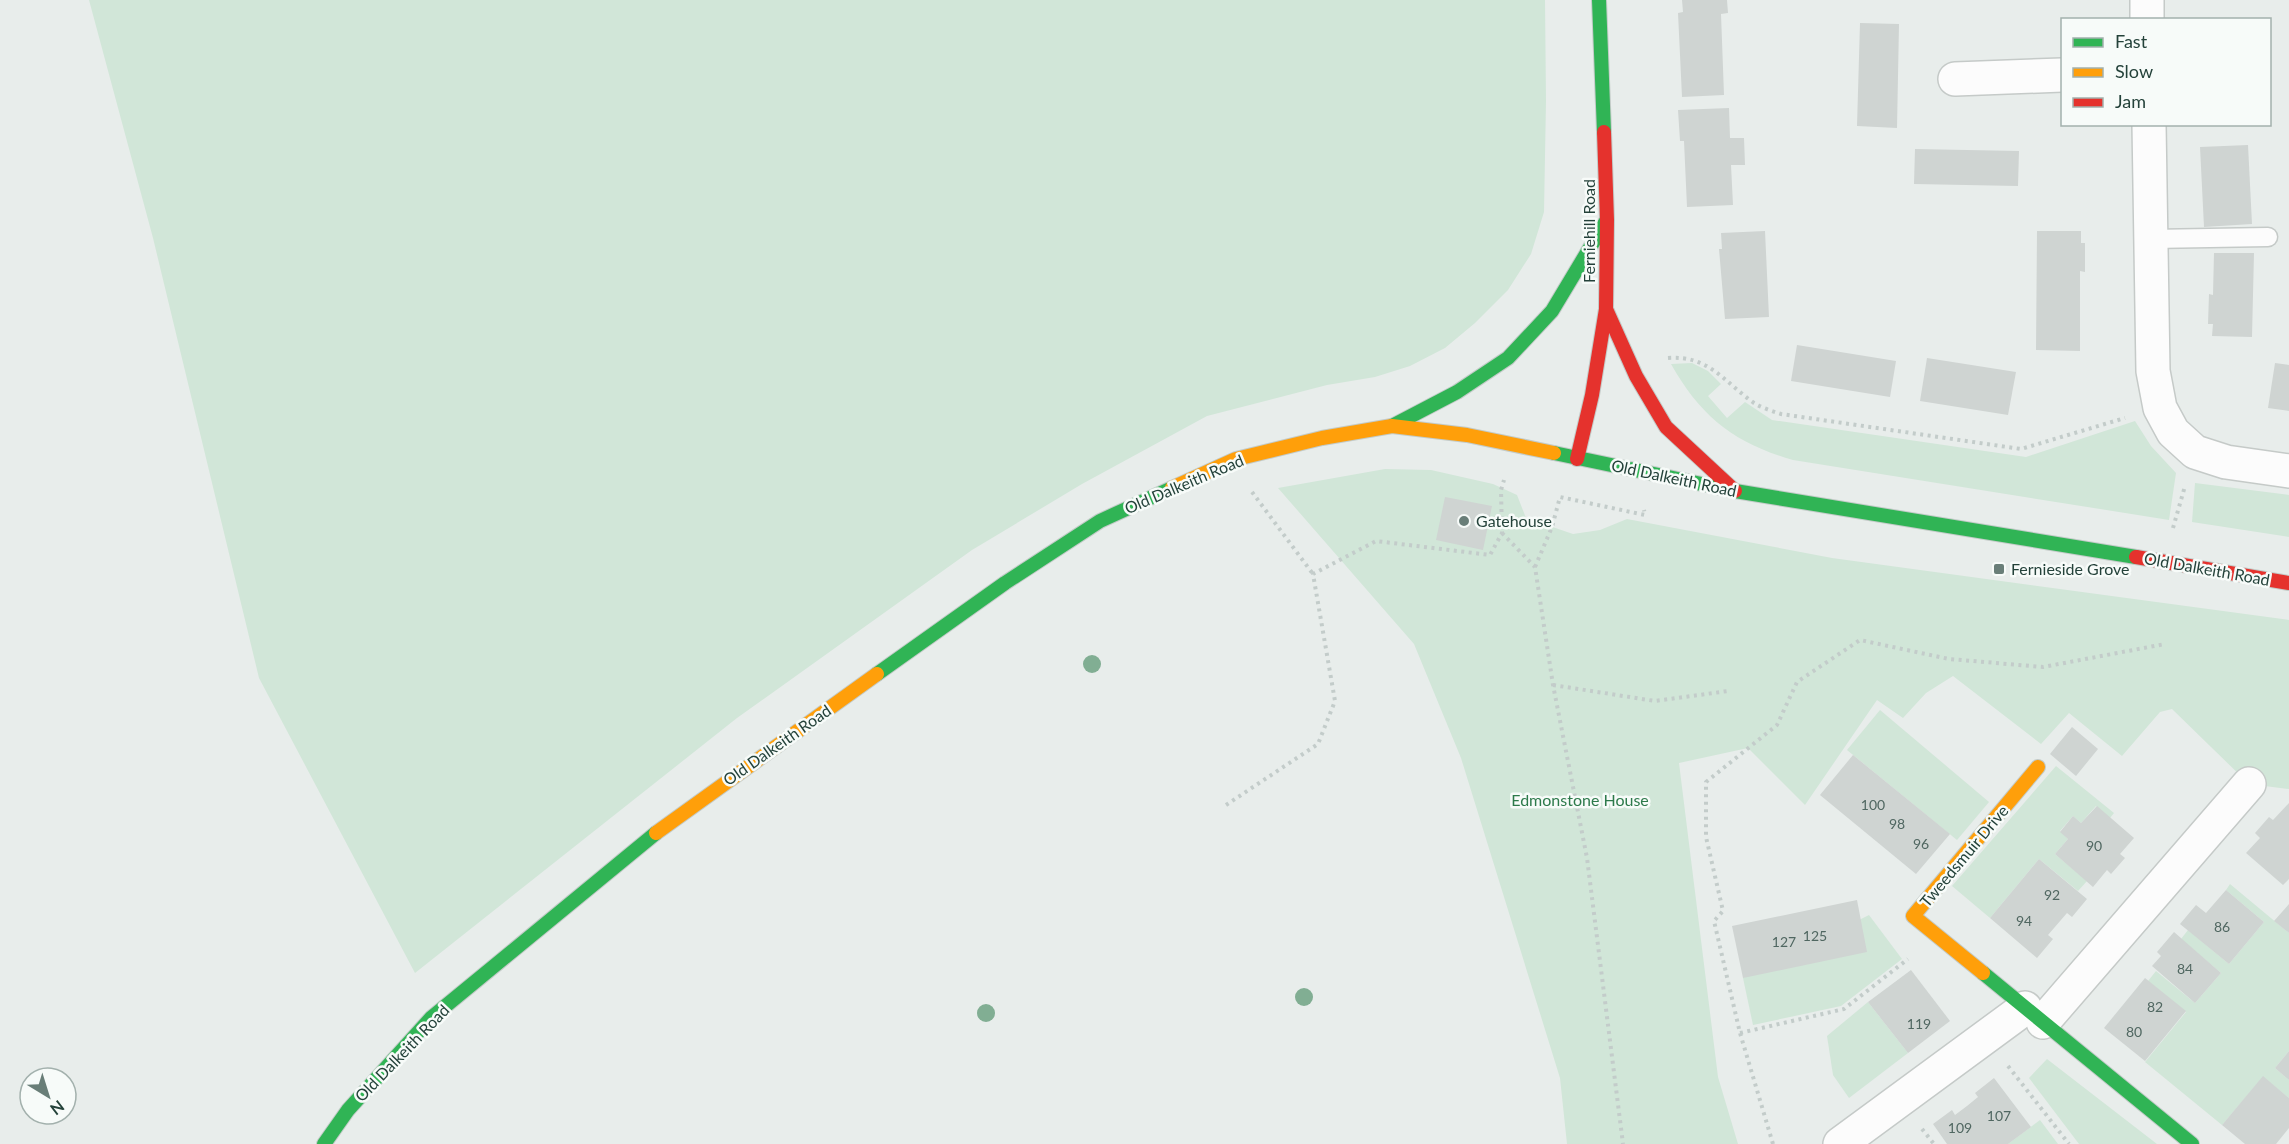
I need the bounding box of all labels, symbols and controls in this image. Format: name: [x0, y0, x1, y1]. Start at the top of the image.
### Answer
legend: [2061, 18, 2271, 126]
text: Fast: [2115, 30, 2148, 52]
text: Slow: [2115, 60, 2153, 82]
text: Jam: [2115, 90, 2146, 112]
street label: Ferniehill Road: [1579, 179, 1598, 283]
street label: Old Dalkeith Road: [1121, 450, 1246, 517]
street label: Old Dalkeith Road: [1610, 455, 1738, 500]
place label: Gatehouse: [1476, 511, 1552, 530]
marker: Gatehouse: [1457, 514, 1471, 528]
street label: Old Dalkeith Road: [2143, 548, 2271, 589]
place label: Fernieside Grove: [2011, 559, 2130, 578]
marker: Fernieside Grove: [1992, 562, 2006, 576]
street label: Old Dalkeith Road: [719, 700, 834, 789]
park label: Edmonstone House: [1511, 790, 1649, 809]
house number: 100: [1861, 796, 1885, 813]
street label: Tweedsmuir Drive: [1916, 801, 2012, 910]
house number: 98: [1889, 815, 1905, 832]
house number: 96: [1913, 835, 1929, 852]
house number: 90: [2086, 837, 2102, 854]
house number: 92: [2044, 886, 2060, 903]
house number: 94: [2016, 912, 2032, 929]
house number: 86: [2214, 918, 2230, 935]
house number: 125: [1803, 927, 1827, 944]
house number: 127: [1772, 933, 1796, 950]
house number: 84: [2177, 960, 2193, 977]
house number: 82: [2147, 998, 2163, 1015]
street label: Old Dalkeith Road: [351, 1000, 453, 1105]
house number: 119: [1907, 1015, 1931, 1032]
house number: 80: [2126, 1023, 2142, 1040]
north arrow: [18, 1066, 78, 1126]
text: N: [47, 1097, 68, 1119]
house number: 107: [1987, 1107, 2011, 1124]
house number: 109: [1948, 1119, 1972, 1136]

